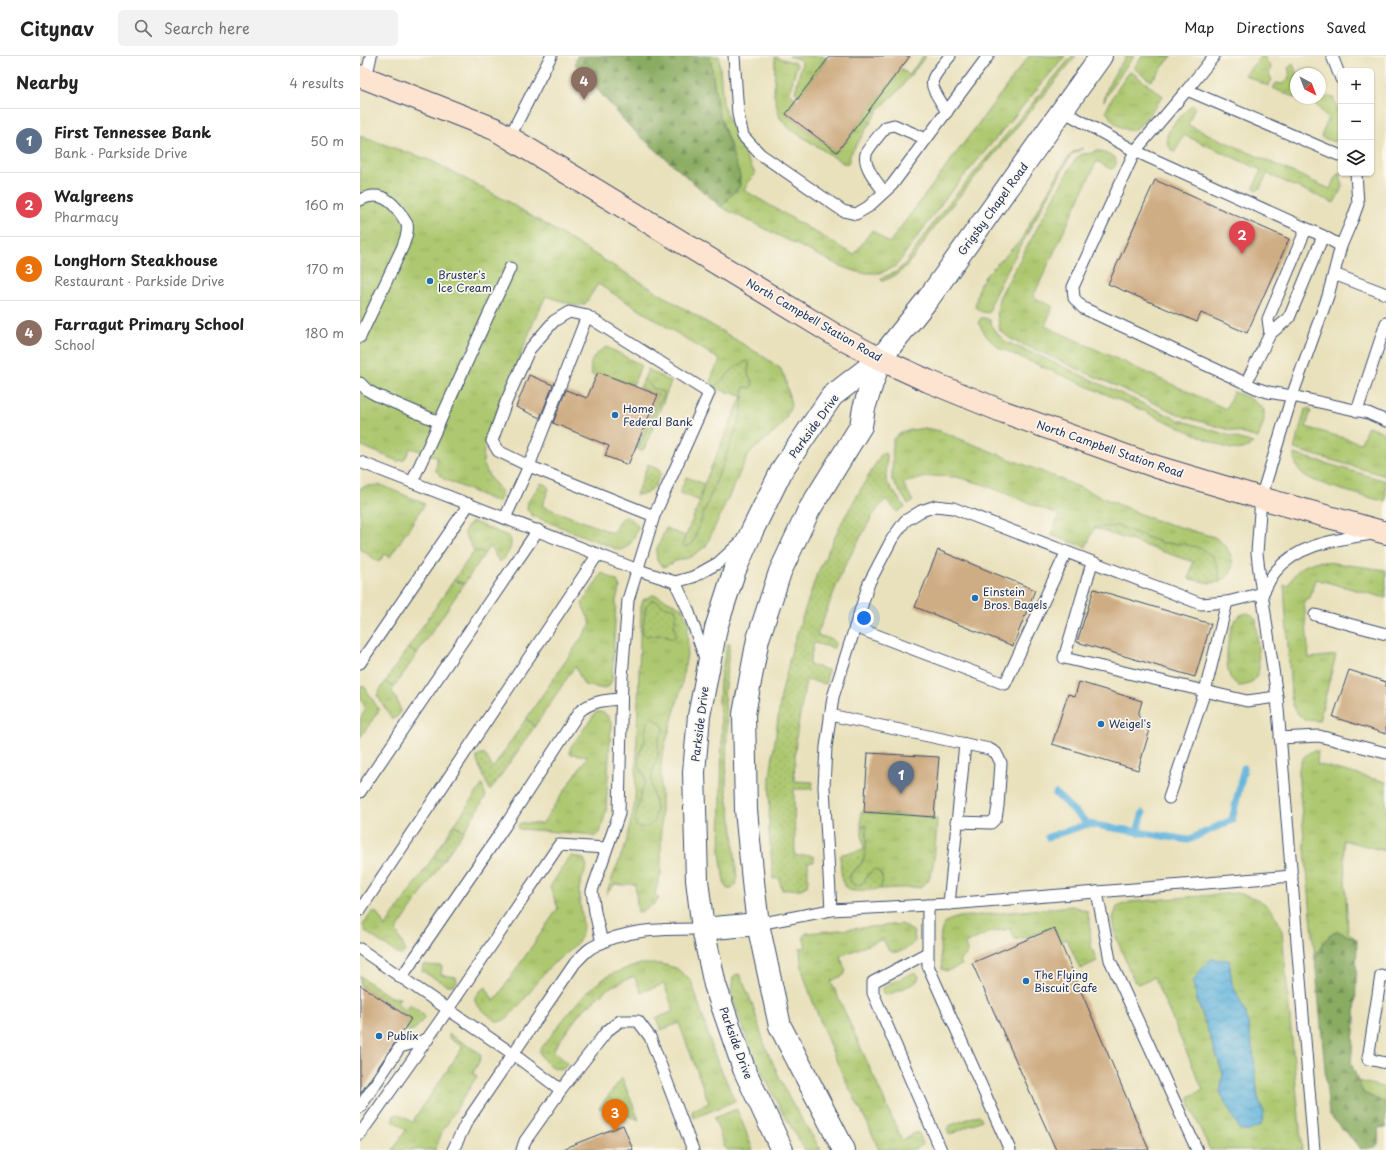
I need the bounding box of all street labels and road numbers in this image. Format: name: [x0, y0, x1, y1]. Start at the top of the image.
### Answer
street label: Grigsby Chapel Road: [953, 159, 1032, 259]
street label: North Campbell Station Road: [743, 274, 885, 366]
street label: Parkside Drive: [784, 390, 843, 461]
street label: North Campbell Station Road: [1034, 415, 1186, 482]
street label: Parkside Drive: [686, 685, 713, 763]
street label: Parkside Drive: [716, 1004, 757, 1082]

